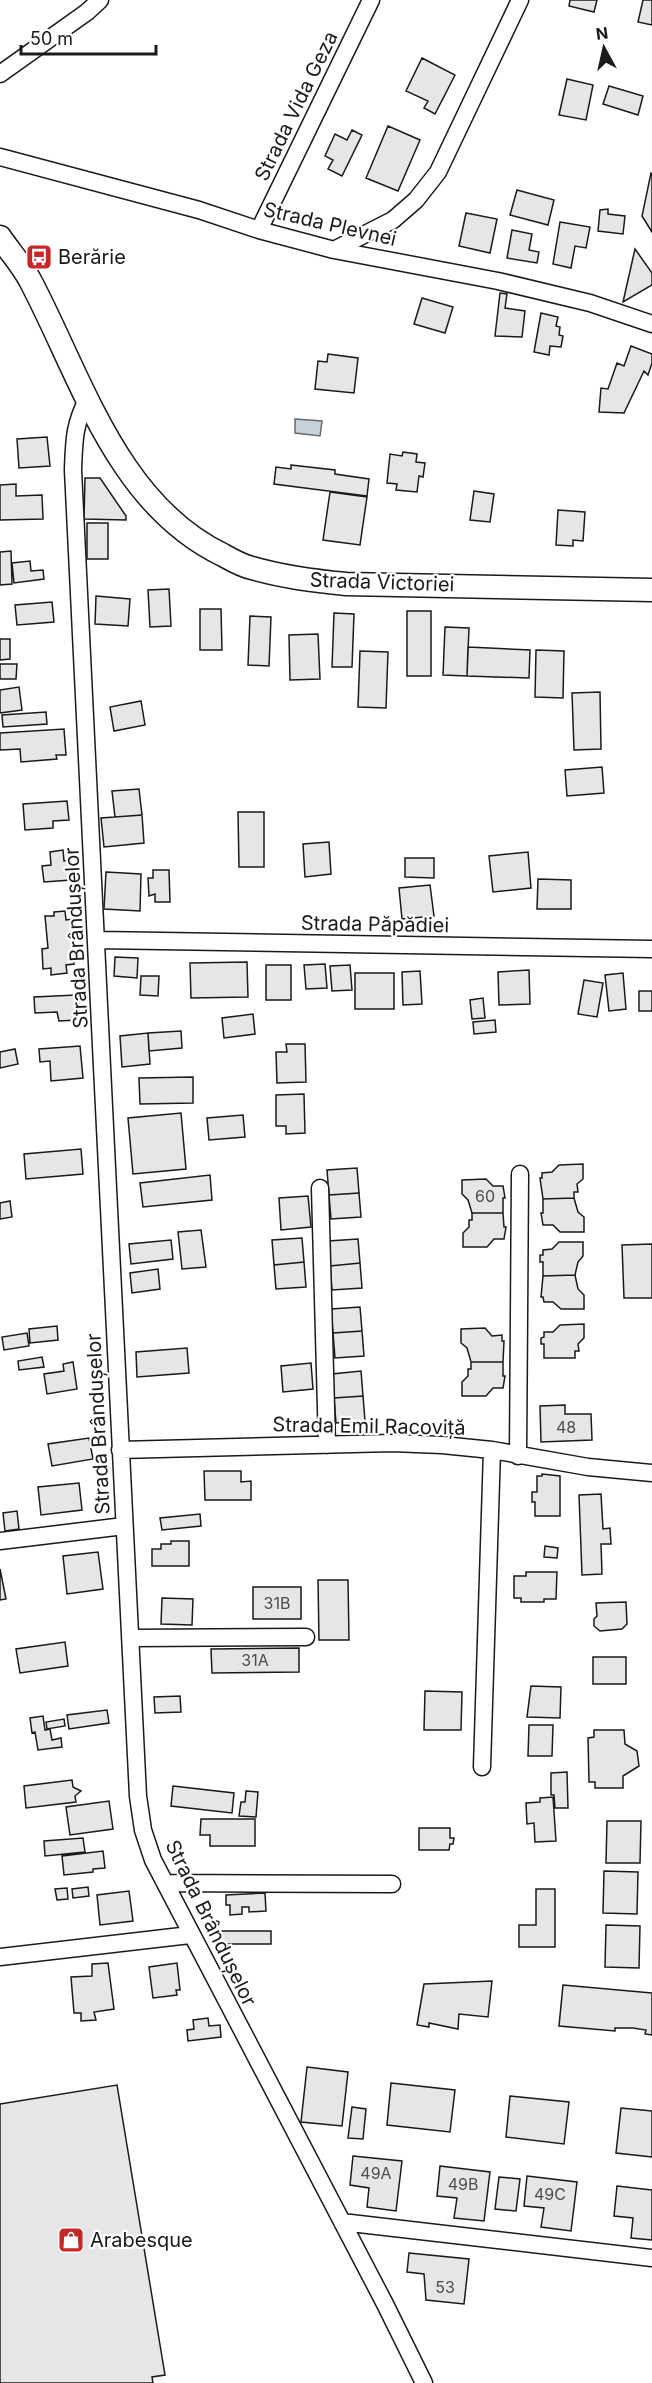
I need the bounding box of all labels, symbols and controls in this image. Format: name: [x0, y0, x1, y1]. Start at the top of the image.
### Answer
scale bar: [21, 18, 156, 56]
north arrow: [574, 18, 634, 78]
text: N: [594, 22, 609, 44]
street label: Strada Vida Geza: [249, 27, 343, 185]
text: 50 m: [30, 28, 73, 49]
street label: Strada Plevnei: [261, 197, 399, 251]
bus stop icon: Berărie: [24, 242, 54, 272]
place label: Berărie: [58, 245, 126, 269]
street label: Strada Victoriei: [309, 567, 455, 597]
street label: Strada Brândușelor: [59, 846, 93, 1029]
street label: Strada Păpădiei: [301, 911, 449, 937]
house number: 60: [475, 1186, 495, 1206]
street label: Strada Brândușelor: [81, 1332, 115, 1515]
street label: Strada Emil Racoviță: [272, 1412, 466, 1440]
house number: 48: [556, 1417, 576, 1437]
house number: 31B: [264, 1593, 290, 1613]
house number: 31A: [241, 1650, 269, 1670]
street label: Strada Brândușelor: [160, 1836, 262, 2010]
house number: 49A: [360, 2163, 392, 2183]
house number: 49B: [448, 2174, 478, 2194]
house number: 49C: [534, 2184, 566, 2204]
shop icon: Arabesque: [56, 2225, 86, 2255]
place label: Arabesque: [90, 2228, 193, 2252]
house number: 53: [435, 2277, 455, 2297]

